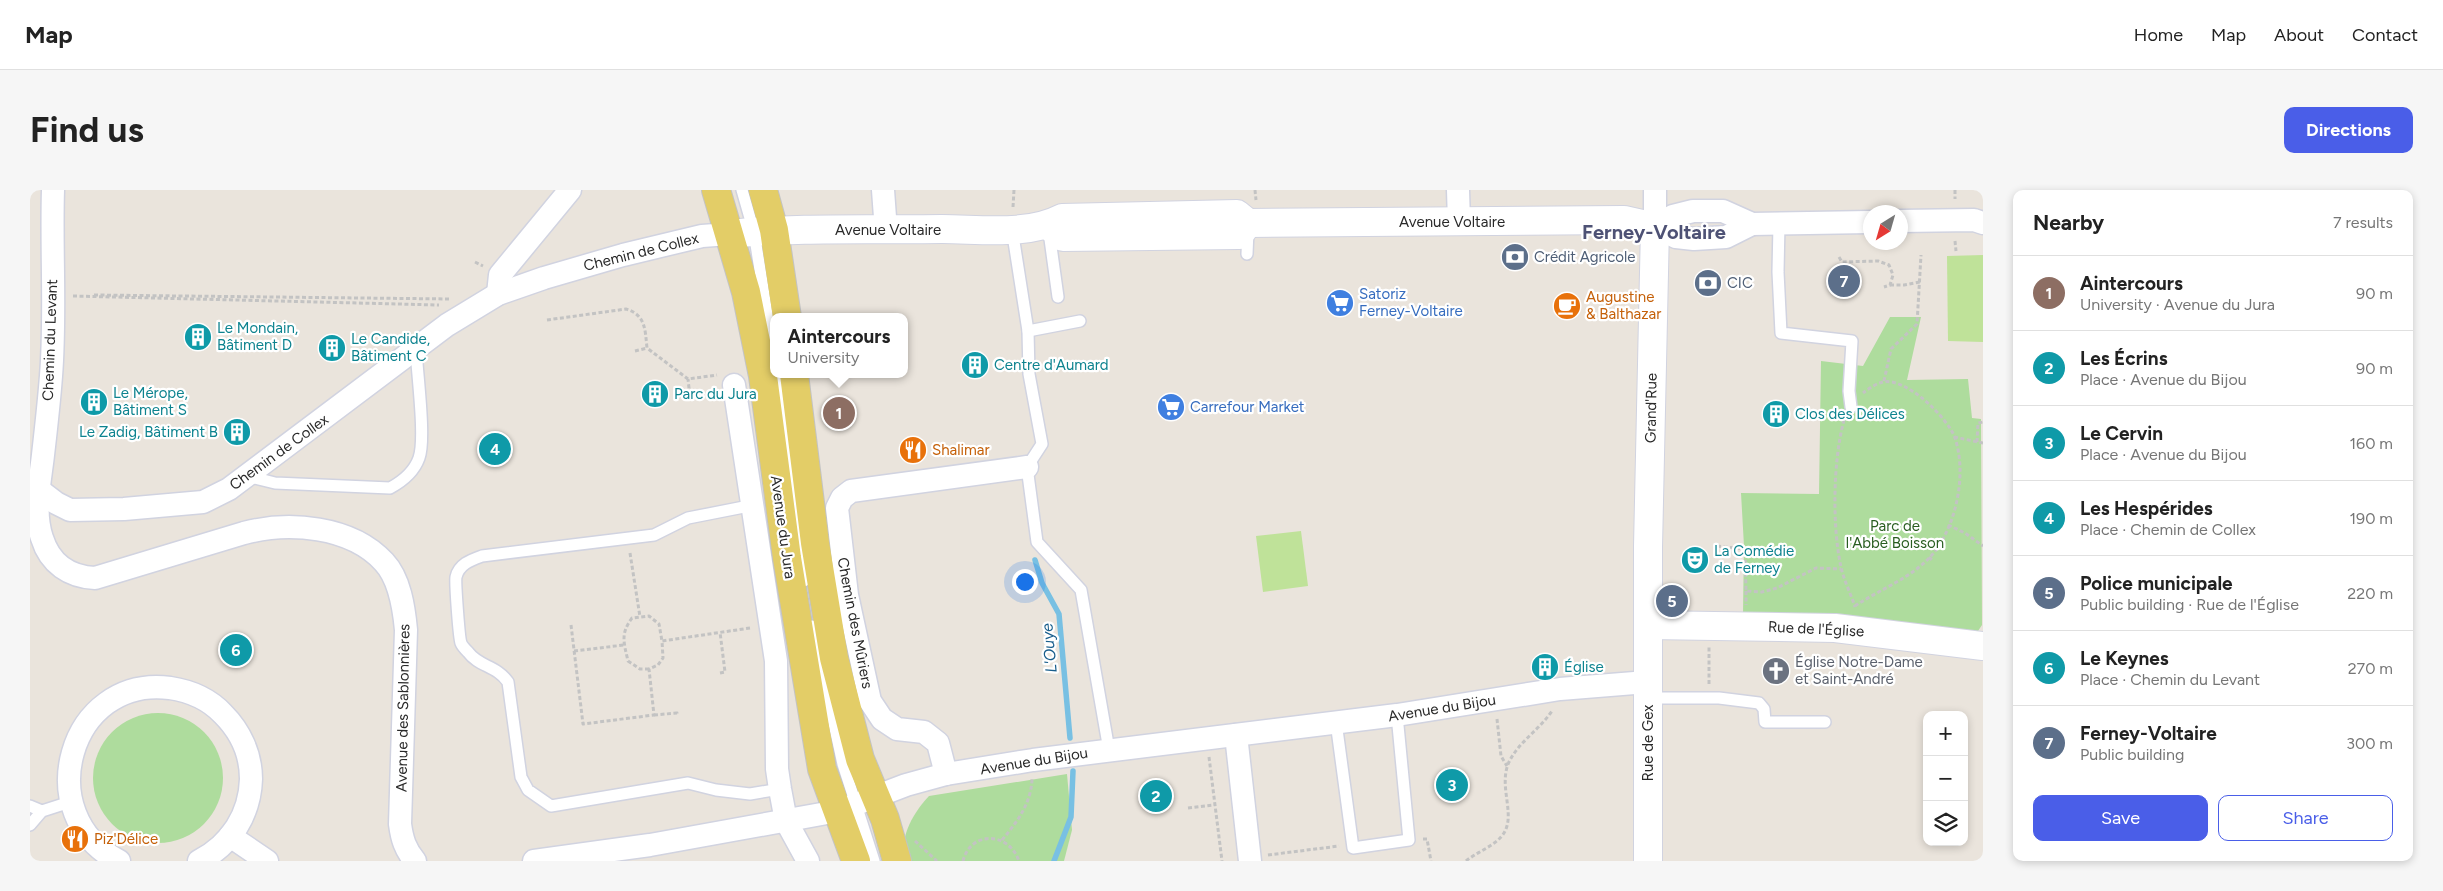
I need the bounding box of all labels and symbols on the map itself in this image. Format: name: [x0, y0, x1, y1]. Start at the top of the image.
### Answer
north arrow: [1863, 205, 1908, 250]
street label: Avenue Voltaire: [1399, 213, 1505, 231]
district label: Ferney-Voltaire: [1582, 220, 1726, 244]
street label: Avenue Voltaire: [835, 221, 941, 239]
street label: Chemin de Collex: [582, 229, 700, 275]
bank icon: Crédit Agricole: [1500, 242, 1530, 272]
place label: Crédit Agricole: [1534, 248, 1635, 266]
pin: 7: [1828, 262, 1860, 300]
bank icon: CIC: [1693, 268, 1723, 298]
place label: CIC: [1727, 274, 1753, 292]
street label: Chemin du Levant: [39, 279, 61, 401]
place label: Satoriz Ferney-Voltaire: [1359, 285, 1463, 320]
supermarket icon: Satoriz Ferney-Voltaire: [1325, 288, 1355, 318]
place label: Augustine & Balthazar: [1586, 288, 1661, 323]
cafe icon: Augustine & Balthazar: [1552, 291, 1582, 321]
place label: Le Mondain, Bâtiment D: [217, 319, 298, 354]
building icon: Le Mondain, Bâtiment D: [183, 322, 213, 352]
place label: Le Candide, Bâtiment C: [351, 330, 430, 365]
building icon: Le Candide, Bâtiment C: [317, 333, 347, 363]
building icon: Centre d'Aumard: [960, 350, 990, 380]
place label: Centre d'Aumard: [994, 356, 1109, 374]
street label: Grand'Rue: [1641, 373, 1661, 443]
building icon: Parc du Jura: [640, 379, 670, 409]
place label: Le Mérope, Bâtiment S: [113, 384, 188, 419]
place label: Parc du Jura: [674, 385, 757, 403]
building icon: Le Mérope, Bâtiment S: [79, 387, 109, 417]
supermarket icon: Carrefour Market: [1156, 392, 1186, 422]
pin: 1: [823, 394, 855, 432]
place label: Carrefour Market: [1190, 398, 1305, 416]
building icon: Clos des Délices: [1761, 399, 1791, 429]
place label: Clos des Délices: [1795, 405, 1905, 423]
street label: Chemin de Collex: [226, 410, 332, 494]
building icon: Le Zadig, Bâtiment B: [222, 417, 252, 447]
place label: Le Zadig, Bâtiment B: [79, 423, 218, 441]
pin: 4: [479, 430, 511, 468]
restaurant icon: Shalimar: [898, 435, 928, 465]
place label: Shalimar: [932, 441, 990, 459]
street label: Avenue du Jura: [767, 474, 799, 580]
park label: Parc de l'Abbé Boisson: [1846, 517, 1944, 552]
place label: La Comédie de Ferney: [1714, 542, 1794, 577]
theatre icon: La Comédie de Ferney: [1680, 545, 1710, 575]
street label: Chemin des Mûriers: [833, 556, 877, 690]
your location: [1012, 569, 1038, 595]
pin: 5: [1656, 582, 1688, 620]
street label: Rue de l'Église: [1767, 617, 1865, 641]
water label: L'Ouye: [1037, 622, 1061, 674]
street label: Avenue des Sablonnières: [393, 624, 413, 792]
pin: 6: [220, 631, 252, 669]
building icon: Église: [1530, 652, 1560, 682]
place label: Église Notre-Dame et Saint-André: [1795, 653, 1923, 688]
church icon: Église Notre-Dame et Saint-André: [1761, 656, 1791, 686]
place label: Église: [1564, 658, 1604, 676]
street label: Avenue du Bijou: [1387, 691, 1497, 725]
street label: Rue de Gex: [1639, 705, 1657, 781]
street label: Avenue du Bijou: [979, 744, 1089, 778]
pin: 3: [1436, 766, 1468, 804]
pin: 2: [1140, 777, 1172, 815]
restaurant icon: Piz'Délice: [60, 824, 90, 854]
place label: Piz'Délice: [94, 830, 158, 848]

